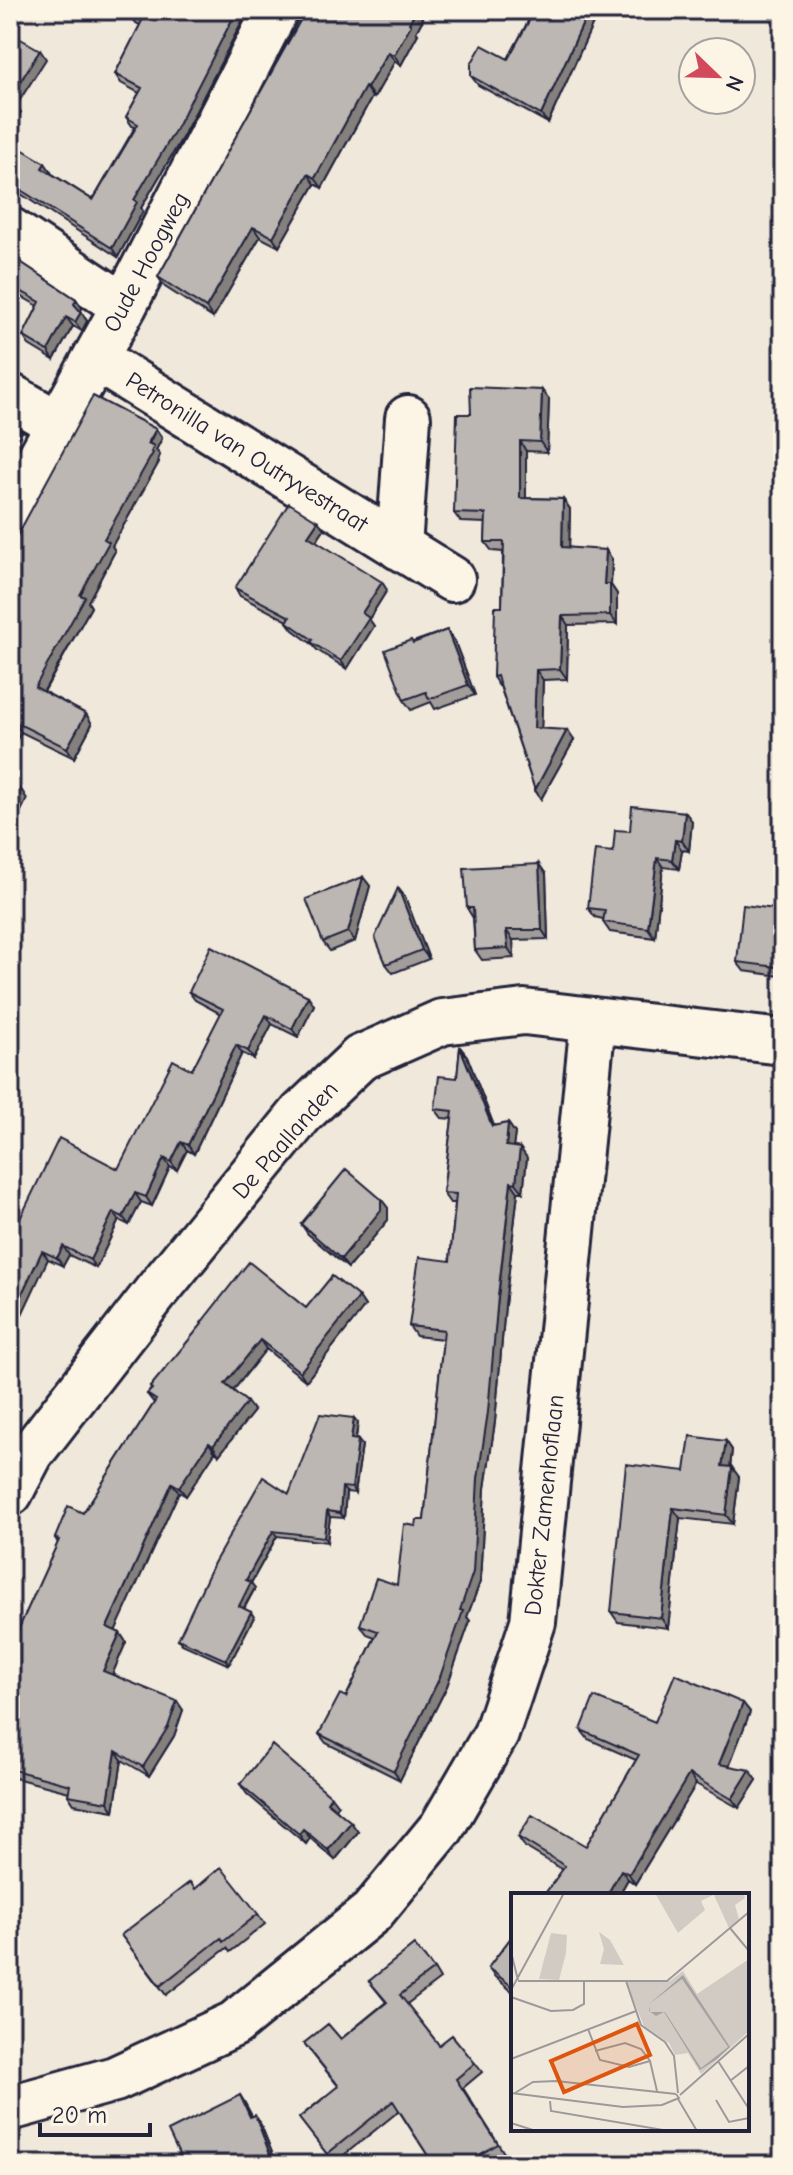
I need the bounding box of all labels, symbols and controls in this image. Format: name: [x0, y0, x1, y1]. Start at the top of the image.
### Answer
north arrow: [677, 36, 757, 116]
text: N: [720, 72, 749, 95]
street label: Oude Hoogweg: [97, 187, 195, 337]
street label: Petronilla van Outryvestraat: [121, 366, 374, 539]
street label: De Paallanden: [226, 1076, 344, 1204]
street label: Dokter Zamenhoflaan: [518, 1393, 570, 1617]
inset map: [511, 1893, 749, 2131]
scale bar: [40, 2087, 150, 2137]
text: 20 m: [52, 2101, 107, 2129]

